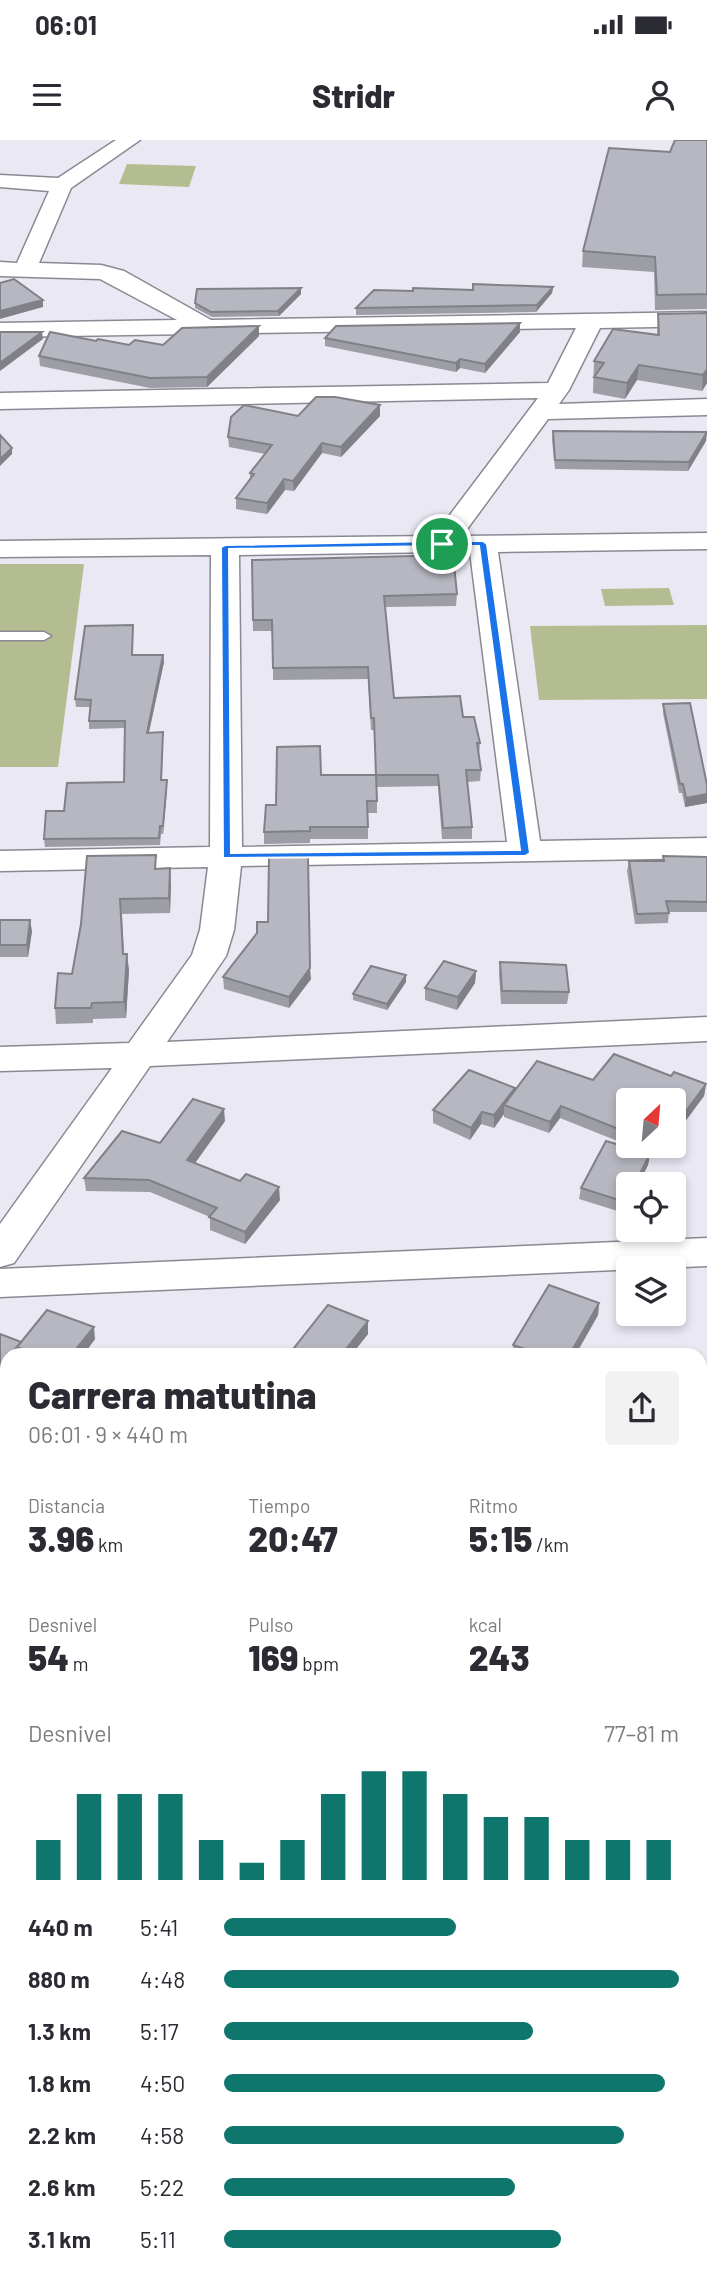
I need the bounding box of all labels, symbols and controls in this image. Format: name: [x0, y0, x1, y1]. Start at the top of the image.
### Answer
text: 06:01: [35, 9, 97, 40]
icon: menu: [28, 76, 66, 114]
text: Stridr: [312, 76, 395, 114]
icon: person: [641, 76, 679, 114]
pin: [412, 514, 472, 574]
icon: arrive: [423, 525, 461, 563]
north arrow: [616, 1088, 686, 1158]
map controls: [616, 1088, 686, 1326]
button: locate: [616, 1172, 686, 1242]
button: layers: [616, 1256, 686, 1326]
text: Carrera matutina: [28, 1371, 317, 1417]
button: share: [605, 1371, 679, 1445]
text: 06:01 · 9 × 440 m: [28, 1420, 188, 1448]
text: Distancia: [28, 1494, 105, 1517]
text: Tiempo: [248, 1494, 310, 1517]
text: Ritmo: [469, 1494, 518, 1517]
text: 3.96: [28, 1517, 94, 1559]
text: 20:47: [248, 1517, 338, 1559]
text: 5:15: [469, 1517, 532, 1559]
text: km: [94, 1533, 123, 1556]
text: /km: [532, 1533, 569, 1556]
text: Desnivel: [28, 1613, 97, 1636]
text: Pulso: [248, 1613, 294, 1636]
text: kcal: [469, 1613, 502, 1636]
text: 54: [28, 1636, 69, 1678]
text: 169: [248, 1636, 299, 1678]
text: 243: [469, 1636, 530, 1678]
text: m: [69, 1652, 89, 1675]
text: bpm: [299, 1652, 339, 1675]
text: Desnivel: [28, 1719, 112, 1747]
text: 77–81 m: [604, 1719, 679, 1747]
text: 440 m: [28, 1913, 93, 1941]
text: 5:41: [140, 1913, 178, 1941]
text: 880 m: [28, 1965, 90, 1993]
text: 4:48: [140, 1965, 185, 1993]
text: 1.3 km: [28, 2017, 91, 2045]
text: 5:17: [140, 2017, 179, 2045]
text: 1.8 km: [28, 2069, 91, 2097]
text: 4:50: [140, 2069, 185, 2097]
text: 2.2 km: [28, 2121, 96, 2149]
text: 4:58: [140, 2121, 184, 2149]
text: 2.6 km: [28, 2173, 96, 2201]
text: 5:22: [140, 2173, 184, 2201]
text: 3.1 km: [28, 2225, 91, 2253]
text: 5:11: [140, 2225, 176, 2253]

